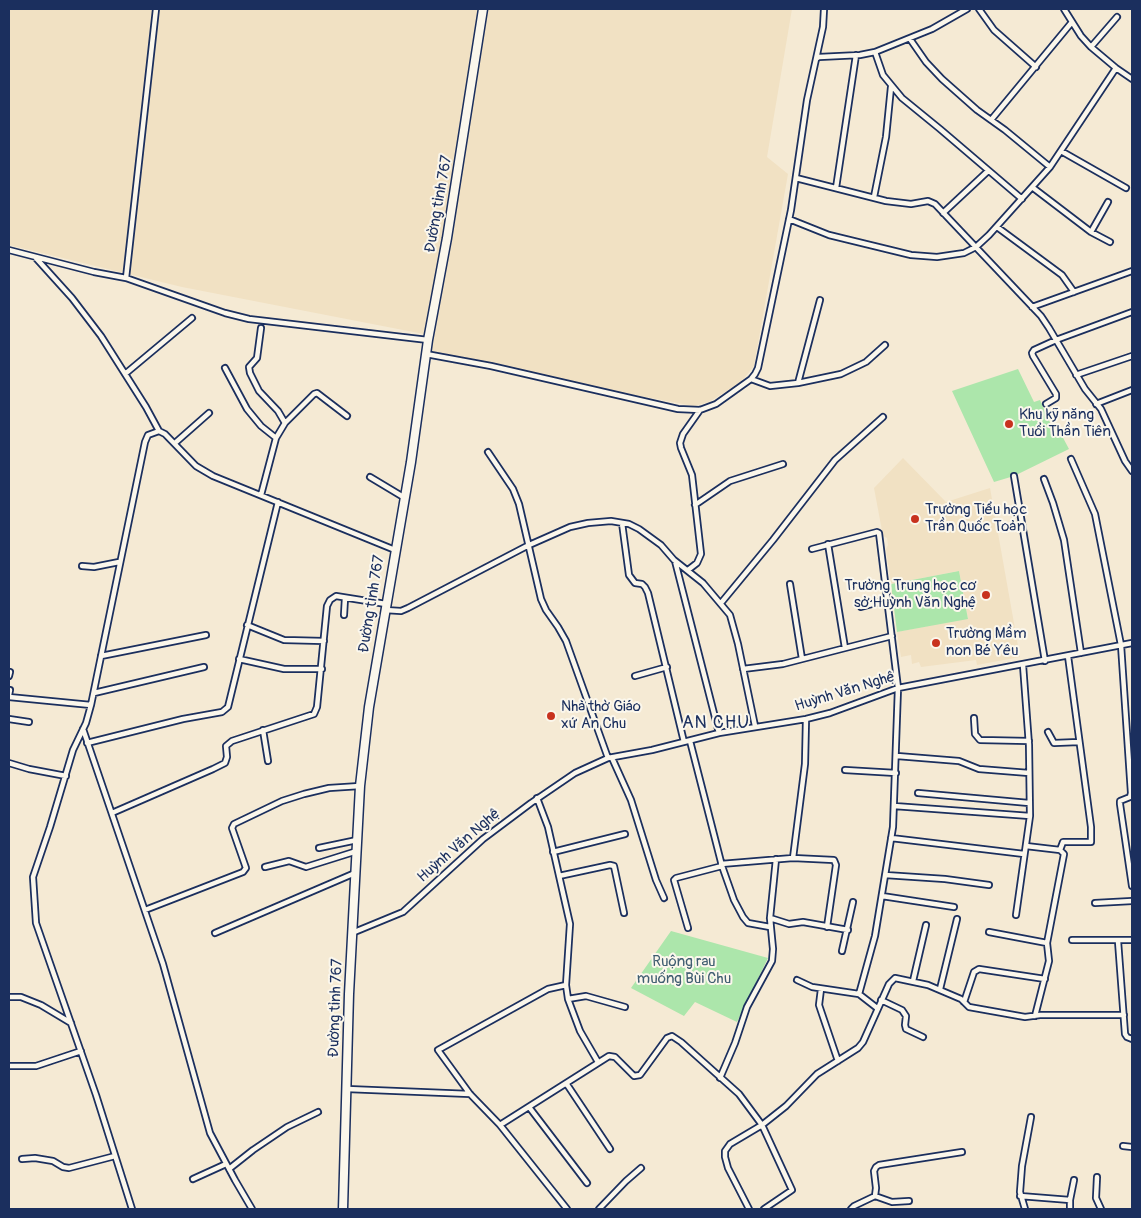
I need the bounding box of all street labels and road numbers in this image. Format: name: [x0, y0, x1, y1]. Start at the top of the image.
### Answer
street label: Đường tỉnh 767: [422, 154, 456, 254]
street label: Đường tỉnh 767: [355, 554, 389, 654]
street label: Huỳnh Văn Nghệ: [793, 668, 897, 716]
street label: Huỳnh Văn Nghệ: [414, 805, 504, 887]
street label: Đường tỉnh 767: [325, 958, 347, 1058]

